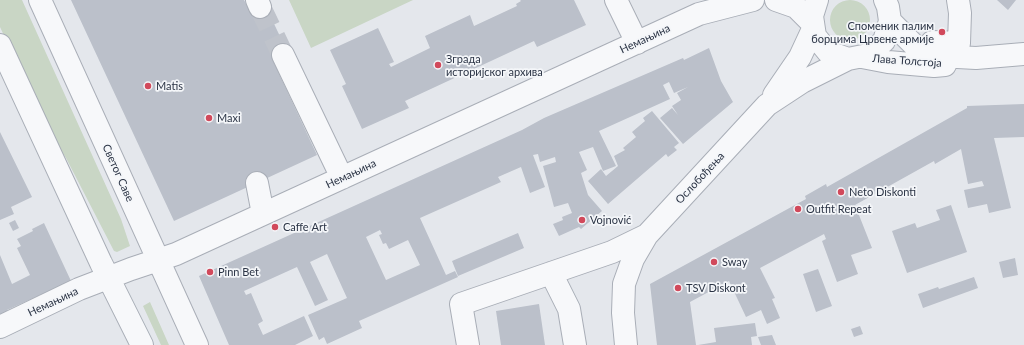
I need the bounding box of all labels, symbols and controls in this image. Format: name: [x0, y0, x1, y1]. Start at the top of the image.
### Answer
place label: Споменик палим борцима Црвене армије: [811, 19, 934, 45]
street label: Немањина: [618, 22, 672, 56]
marker: Споменик палим борцима Црвене армије: [937, 27, 947, 37]
place label: Зграда историјског архива: [446, 52, 543, 78]
street label: Лава Толстоја: [872, 52, 942, 70]
marker: Зграда историјског архива: [433, 60, 443, 70]
place label: Matis: [156, 79, 183, 93]
marker: Matis: [143, 81, 153, 91]
place label: Maxi: [217, 111, 241, 125]
marker: Maxi: [204, 113, 214, 123]
street label: Светог Саве: [99, 142, 137, 204]
street label: Ослобођења: [673, 149, 727, 207]
street label: Немањина: [324, 157, 378, 191]
place label: Neto Diskonti: [849, 185, 916, 199]
marker: Neto Diskonti: [836, 187, 846, 197]
place label: Outfit Repeat: [806, 202, 872, 216]
marker: Outfit Repeat: [793, 204, 803, 214]
place label: Vojnović: [590, 213, 631, 227]
marker: Vojnović: [577, 215, 587, 225]
place label: Caffe Art: [283, 220, 327, 234]
marker: Caffe Art: [270, 222, 280, 232]
place label: Sway: [722, 255, 747, 269]
marker: Sway: [709, 257, 719, 267]
place label: Pinn Bet: [218, 265, 259, 279]
marker: Pinn Bet: [205, 267, 215, 277]
place label: TSV Diskont: [686, 281, 746, 295]
marker: TSV Diskont: [673, 283, 683, 293]
street label: Немањина: [26, 285, 80, 319]

